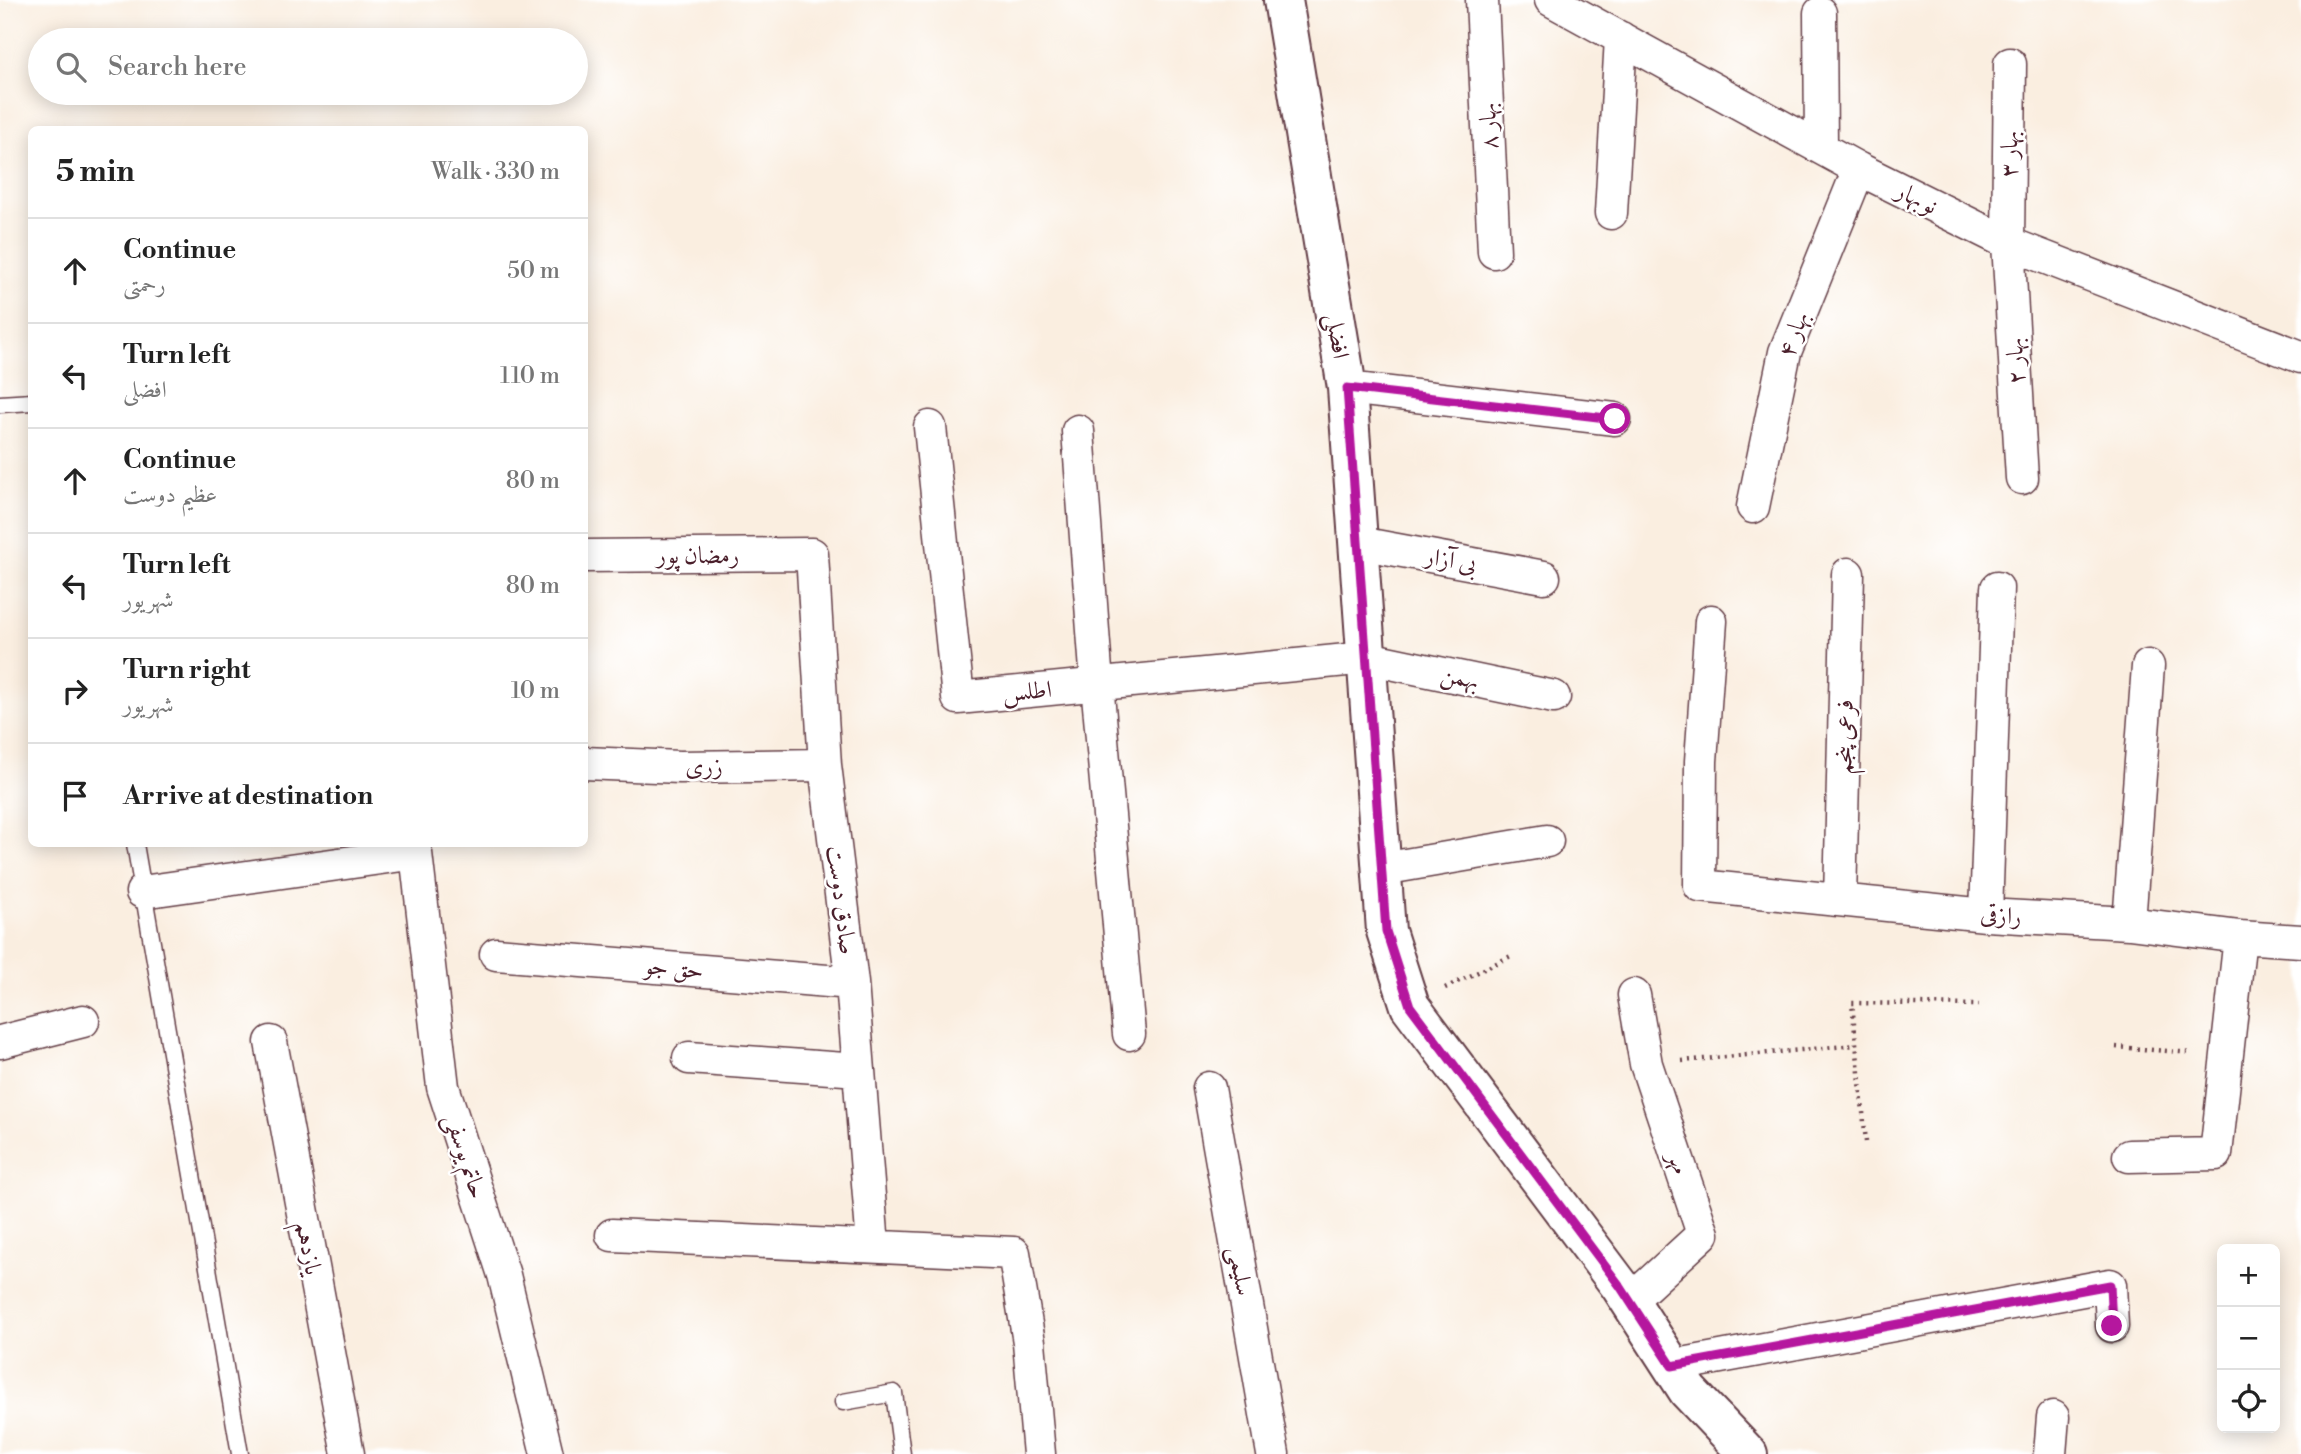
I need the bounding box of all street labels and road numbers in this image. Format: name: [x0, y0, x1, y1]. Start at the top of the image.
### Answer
street label: بهار ۸: [1473, 102, 1505, 150]
street label: بهار ۳: [1995, 130, 2025, 178]
street label: نوبهار: [1889, 175, 1942, 222]
street label: بهار ۴: [1772, 307, 1816, 361]
street label: افضلی: [1318, 311, 1355, 361]
street label: بهار ۲: [2000, 337, 2032, 385]
street label: رمضان پور: [655, 541, 739, 572]
street label: بی آزار: [1420, 541, 1479, 581]
street label: بهمن: [1438, 659, 1482, 697]
street label: اطلس: [1001, 675, 1053, 709]
street label: فرعی پنجم: [1829, 699, 1867, 775]
street label: زری: [685, 752, 723, 782]
street label: صادق دوست: [819, 844, 863, 956]
street label: رازقی: [1979, 900, 2023, 932]
street label: حق جو: [641, 951, 705, 987]
street label: حاتم یوسفی: [433, 1110, 493, 1204]
street label: مهر: [1660, 1146, 1696, 1178]
street label: یازدهم: [282, 1219, 328, 1280]
street label: سلیمی: [1220, 1244, 1259, 1298]

